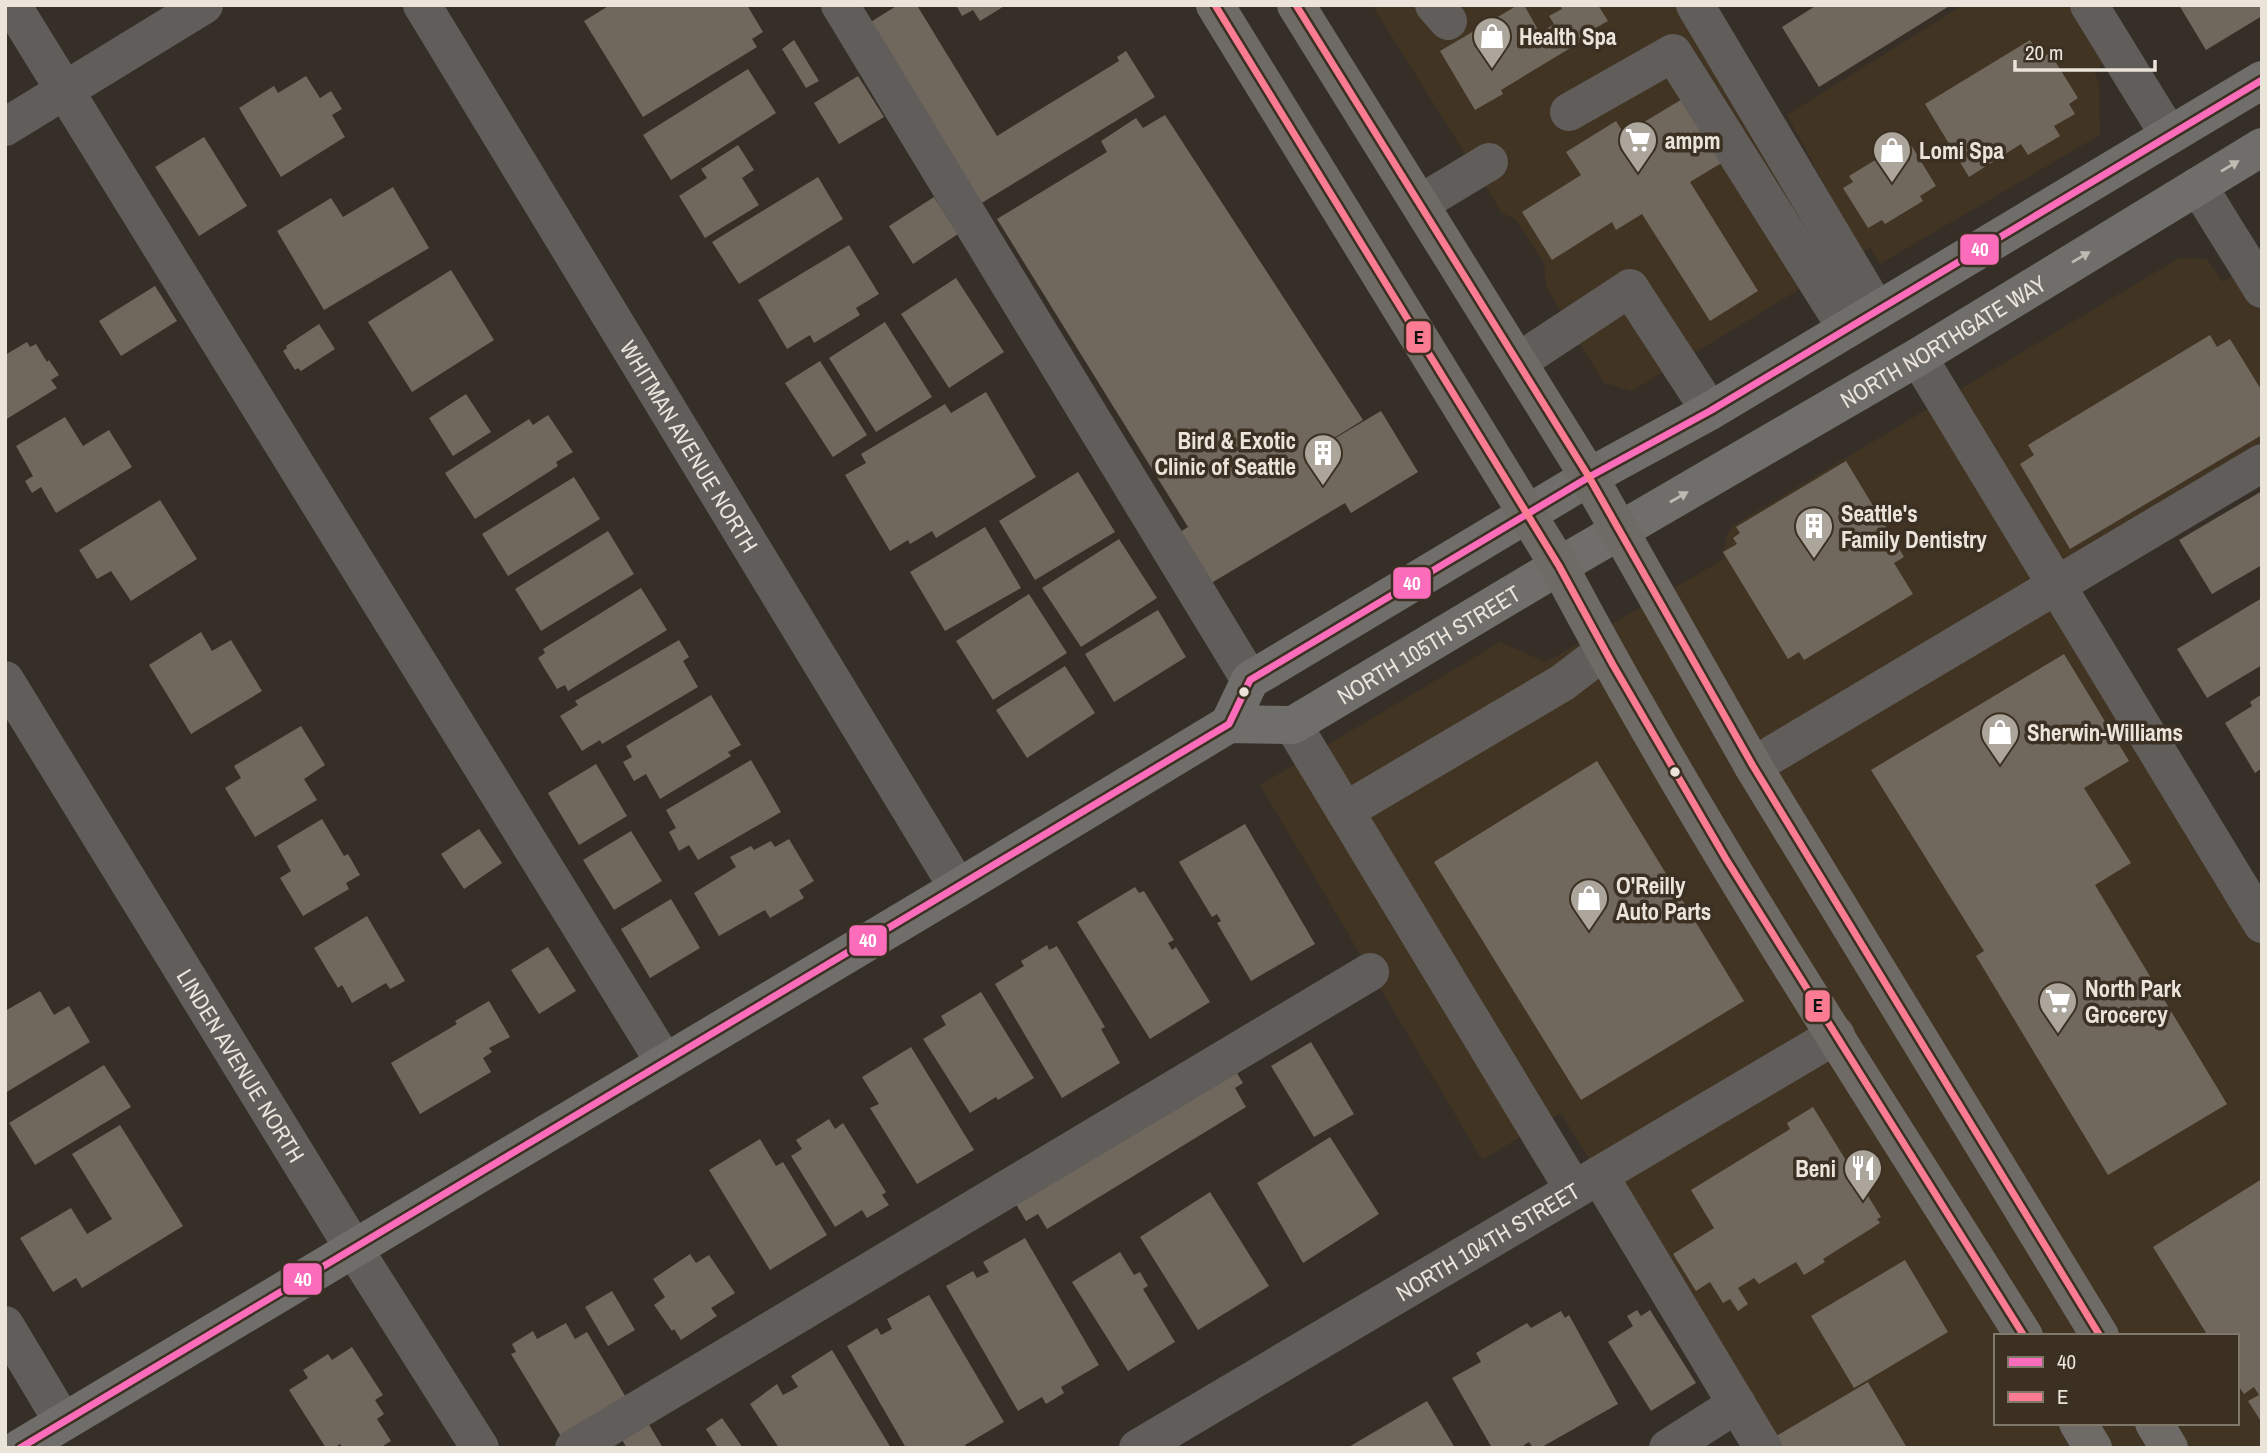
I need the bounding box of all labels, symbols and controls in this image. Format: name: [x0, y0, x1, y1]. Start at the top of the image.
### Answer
shop icon: Health Spa: [1471, 15, 1513, 70]
place label: Health Spa: [1519, 21, 1617, 52]
scale bar: [2015, 28, 2155, 72]
text: 20 m: [2025, 38, 2063, 67]
supermarket icon: ampm: [1617, 119, 1659, 174]
place label: ampm: [1665, 125, 1721, 156]
shop icon: Lomi Spa: [1871, 129, 1913, 184]
place label: Lomi Spa: [1919, 135, 2004, 166]
one-way arrow: [2220, 160, 2239, 173]
line badge: 40: [1959, 233, 2000, 266]
text: 40: [1971, 236, 1989, 262]
one-way arrow: [2071, 251, 2090, 264]
street label: NORTH NORTHGATE WAY: [1834, 267, 2052, 415]
line badge: E: [1405, 320, 1432, 354]
text: E: [1414, 324, 1424, 350]
street label: WHITMAN AVENUE NORTH: [614, 334, 766, 558]
place label: Bird & Exotic Clinic of Seattle: [1155, 425, 1296, 482]
building icon: Bird & Exotic Clinic of Seattle: [1302, 432, 1344, 487]
one-way arrow: [1669, 491, 1689, 503]
place label: Seattle's Family Dentistry: [1841, 498, 1987, 555]
building icon: Seattle's Family Dentistry: [1793, 505, 1835, 560]
line badge: 40: [1392, 566, 1432, 600]
text: 40: [1403, 570, 1421, 596]
street label: NORTH 105TH STREET: [1331, 577, 1526, 711]
unlabelled marker: [1237, 685, 1251, 699]
shop icon: Sherwin-Williams: [1979, 711, 2021, 766]
place label: Sherwin-Williams: [2027, 717, 2183, 748]
unlabelled marker: [1668, 765, 1682, 779]
place label: O'Reilly Auto Parts: [1616, 870, 1711, 927]
shop icon: O'Reilly Auto Parts: [1568, 877, 1610, 932]
line badge: 40: [848, 924, 888, 957]
text: 40: [859, 927, 877, 953]
street label: LINDEN AVENUE NORTH: [170, 963, 312, 1168]
place label: North Park Grocercy: [2085, 973, 2182, 1030]
supermarket icon: North Park Grocercy: [2037, 980, 2079, 1035]
line badge: E: [1804, 989, 1831, 1023]
text: E: [1813, 992, 1823, 1018]
restaurant icon: Beni: [1842, 1147, 1884, 1202]
place label: Beni: [1795, 1153, 1836, 1184]
street label: NORTH 104TH STREET: [1390, 1175, 1585, 1308]
line badge: 40: [282, 1262, 323, 1296]
text: 40: [294, 1266, 312, 1292]
legend: [1994, 1334, 2239, 1425]
text: 40: [2057, 1347, 2076, 1376]
text: E: [2057, 1382, 2069, 1411]

